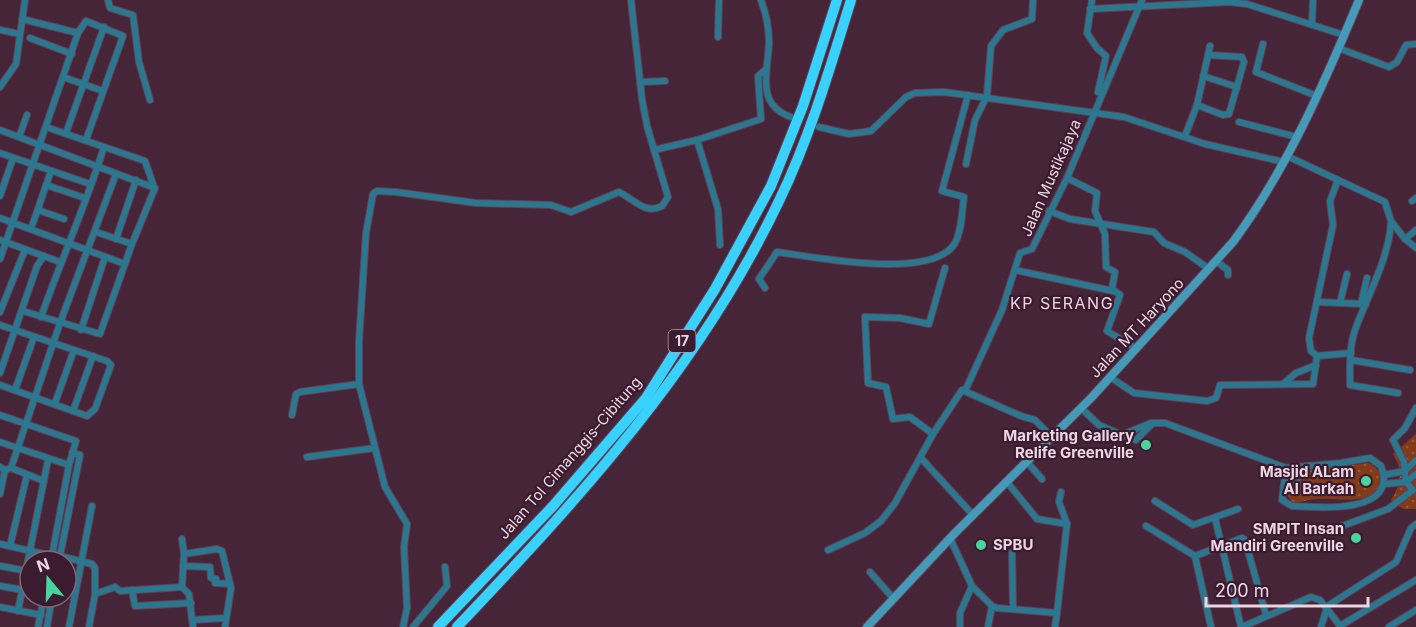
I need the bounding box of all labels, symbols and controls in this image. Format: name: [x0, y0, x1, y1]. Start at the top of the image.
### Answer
street label: Jalan Mustikajaya: [1016, 116, 1085, 239]
street label: Jalan MT Haryono: [1085, 274, 1188, 382]
district label: KP SERANG: [1010, 293, 1114, 313]
road number: 17: [668, 330, 696, 352]
street label: Jalan Tol Cimanggis–Cibitung: [494, 373, 645, 543]
place label: Marketing Gallery Relife Greenville: [1003, 426, 1134, 462]
marker: Marketing Gallery Relife Greenville: [1139, 438, 1153, 452]
place label: Masjid ALam Al Barkah: [1260, 462, 1354, 498]
marker: Masjid ALam Al Barkah: [1359, 474, 1373, 488]
place label: SMPIT Insan Mandiri Greenville: [1211, 519, 1344, 555]
marker: SMPIT Insan Mandiri Greenville: [1349, 531, 1363, 545]
place label: SPBU: [993, 535, 1033, 554]
marker: SPBU: [974, 538, 988, 552]
north arrow: [18, 549, 78, 609]
text: N: [34, 553, 52, 576]
scale bar: [1206, 570, 1368, 608]
text: 200 m: [1215, 580, 1270, 601]

